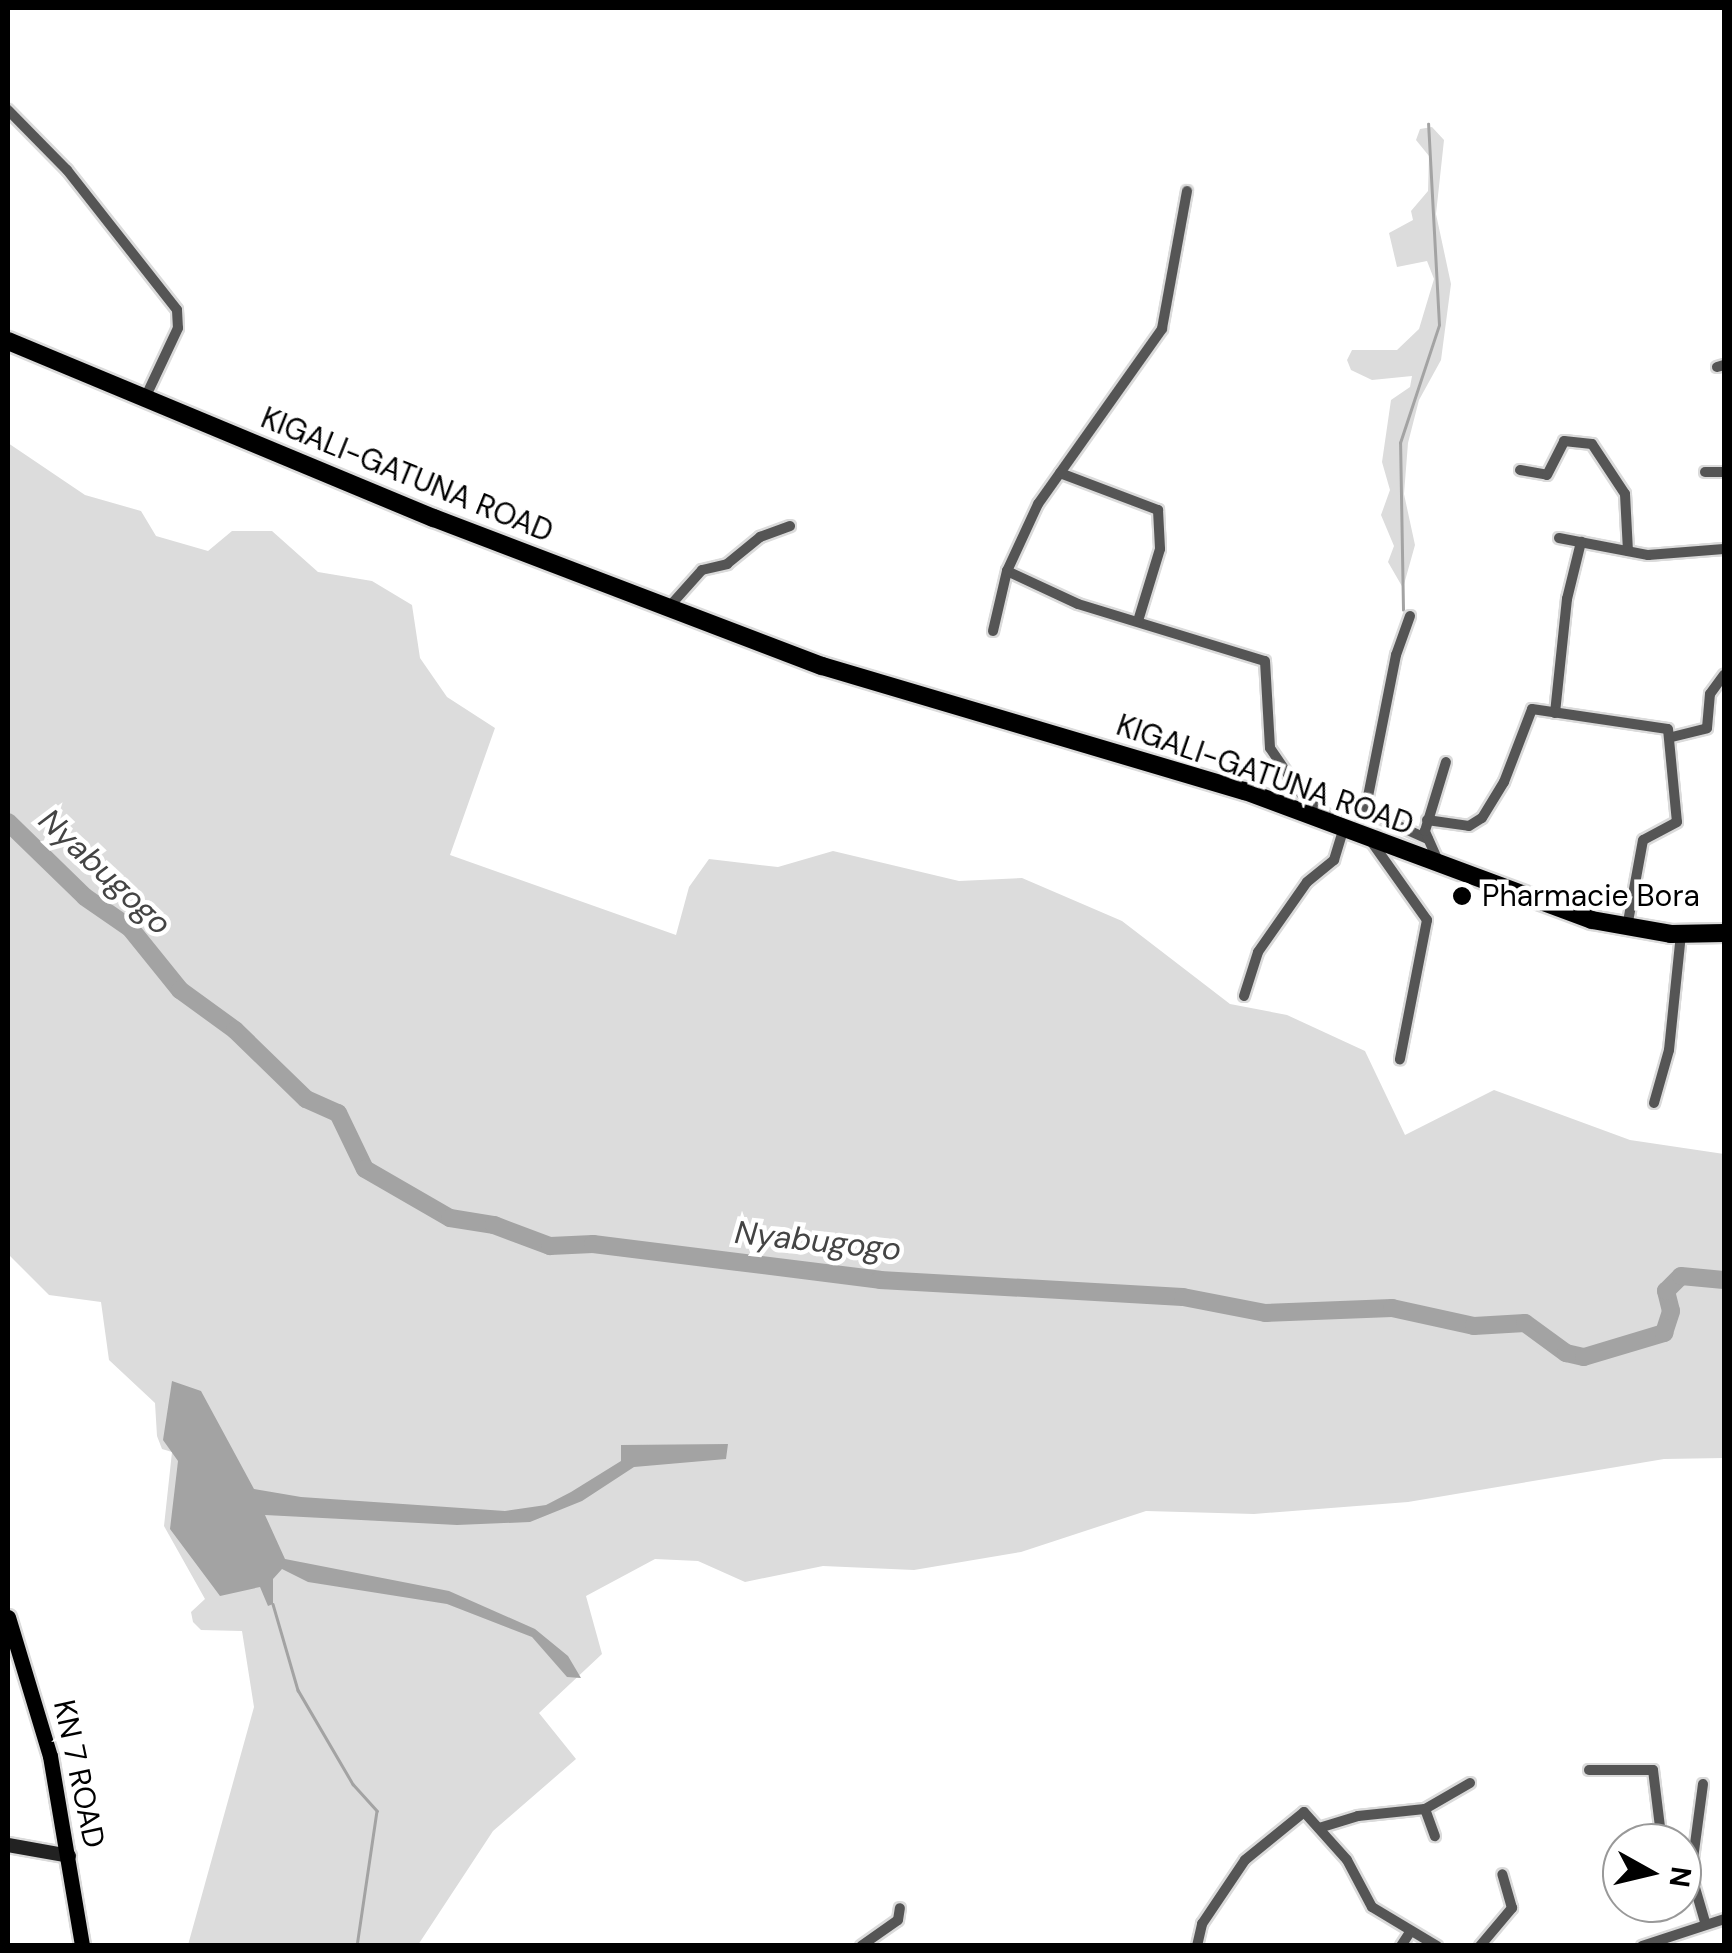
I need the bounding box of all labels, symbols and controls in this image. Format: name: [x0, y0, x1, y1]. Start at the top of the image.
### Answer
street label: KIGALI-GATUNA ROAD: [256, 400, 558, 550]
street label: KIGALI-GATUNA ROAD: [1112, 707, 1418, 843]
water label: Nyabugogo: [31, 801, 179, 943]
place label: Pharmacie Bora: [1482, 878, 1700, 914]
marker: Pharmacie Bora: [1451, 885, 1473, 907]
water label: Nyabugogo: [733, 1213, 903, 1269]
street label: KN 7 ROAD: [46, 1697, 112, 1851]
north arrow: [1602, 1823, 1702, 1923]
text: N: [1660, 1864, 1700, 1890]

